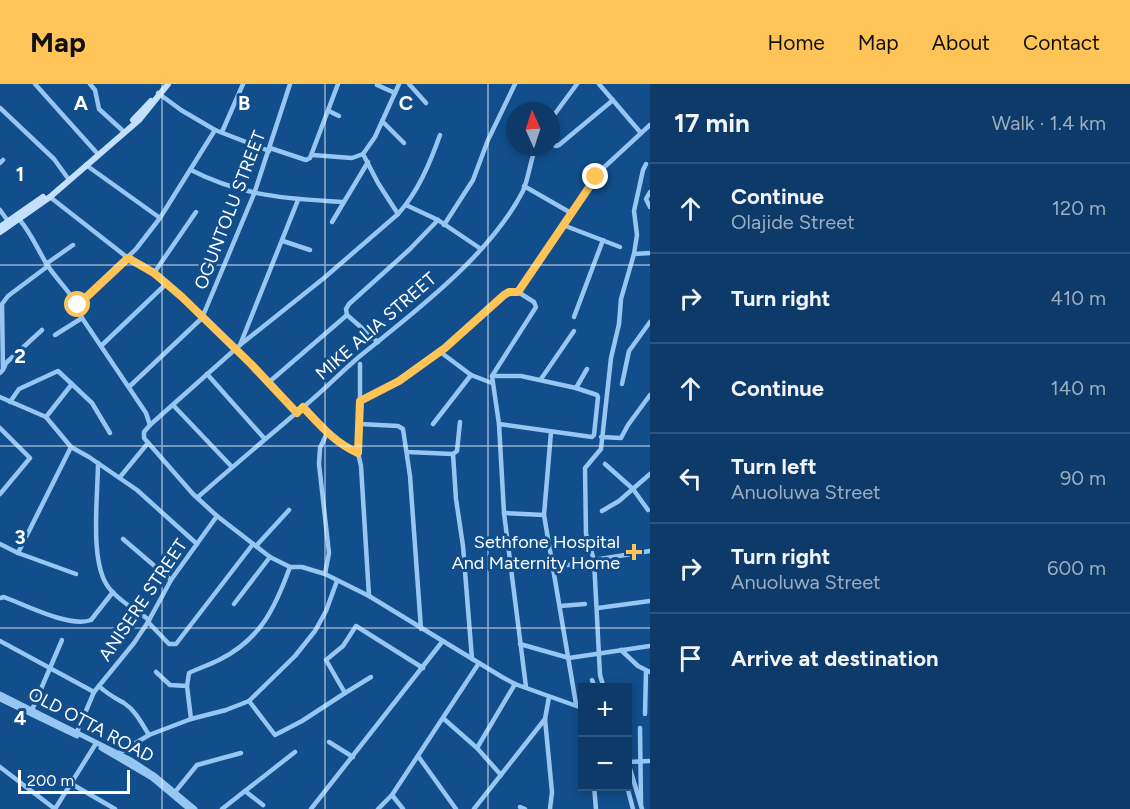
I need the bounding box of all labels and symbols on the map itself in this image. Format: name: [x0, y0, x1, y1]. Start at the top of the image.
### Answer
text: A: [74, 91, 89, 115]
text: B: [238, 91, 250, 115]
text: C: [399, 91, 413, 115]
north arrow: [506, 102, 560, 156]
street label: OGUNTOLU STREET: [190, 127, 270, 292]
text: 1: [16, 162, 24, 186]
route end: [582, 163, 608, 189]
street label: MIKE ALIA STREET: [311, 268, 441, 384]
route start: [64, 291, 90, 317]
text: 2: [14, 344, 26, 368]
text: 3: [14, 525, 26, 549]
place label: Sethfone Hospital And Maternity Home: [452, 531, 620, 574]
street label: ANISERE STREET: [94, 535, 192, 665]
marker: Sethfone Hospital And Maternity Home: [625, 543, 643, 561]
street label: OLD OTTA ROAD: [24, 683, 158, 767]
text: 4: [14, 706, 27, 730]
scale bar: [18, 767, 130, 794]

